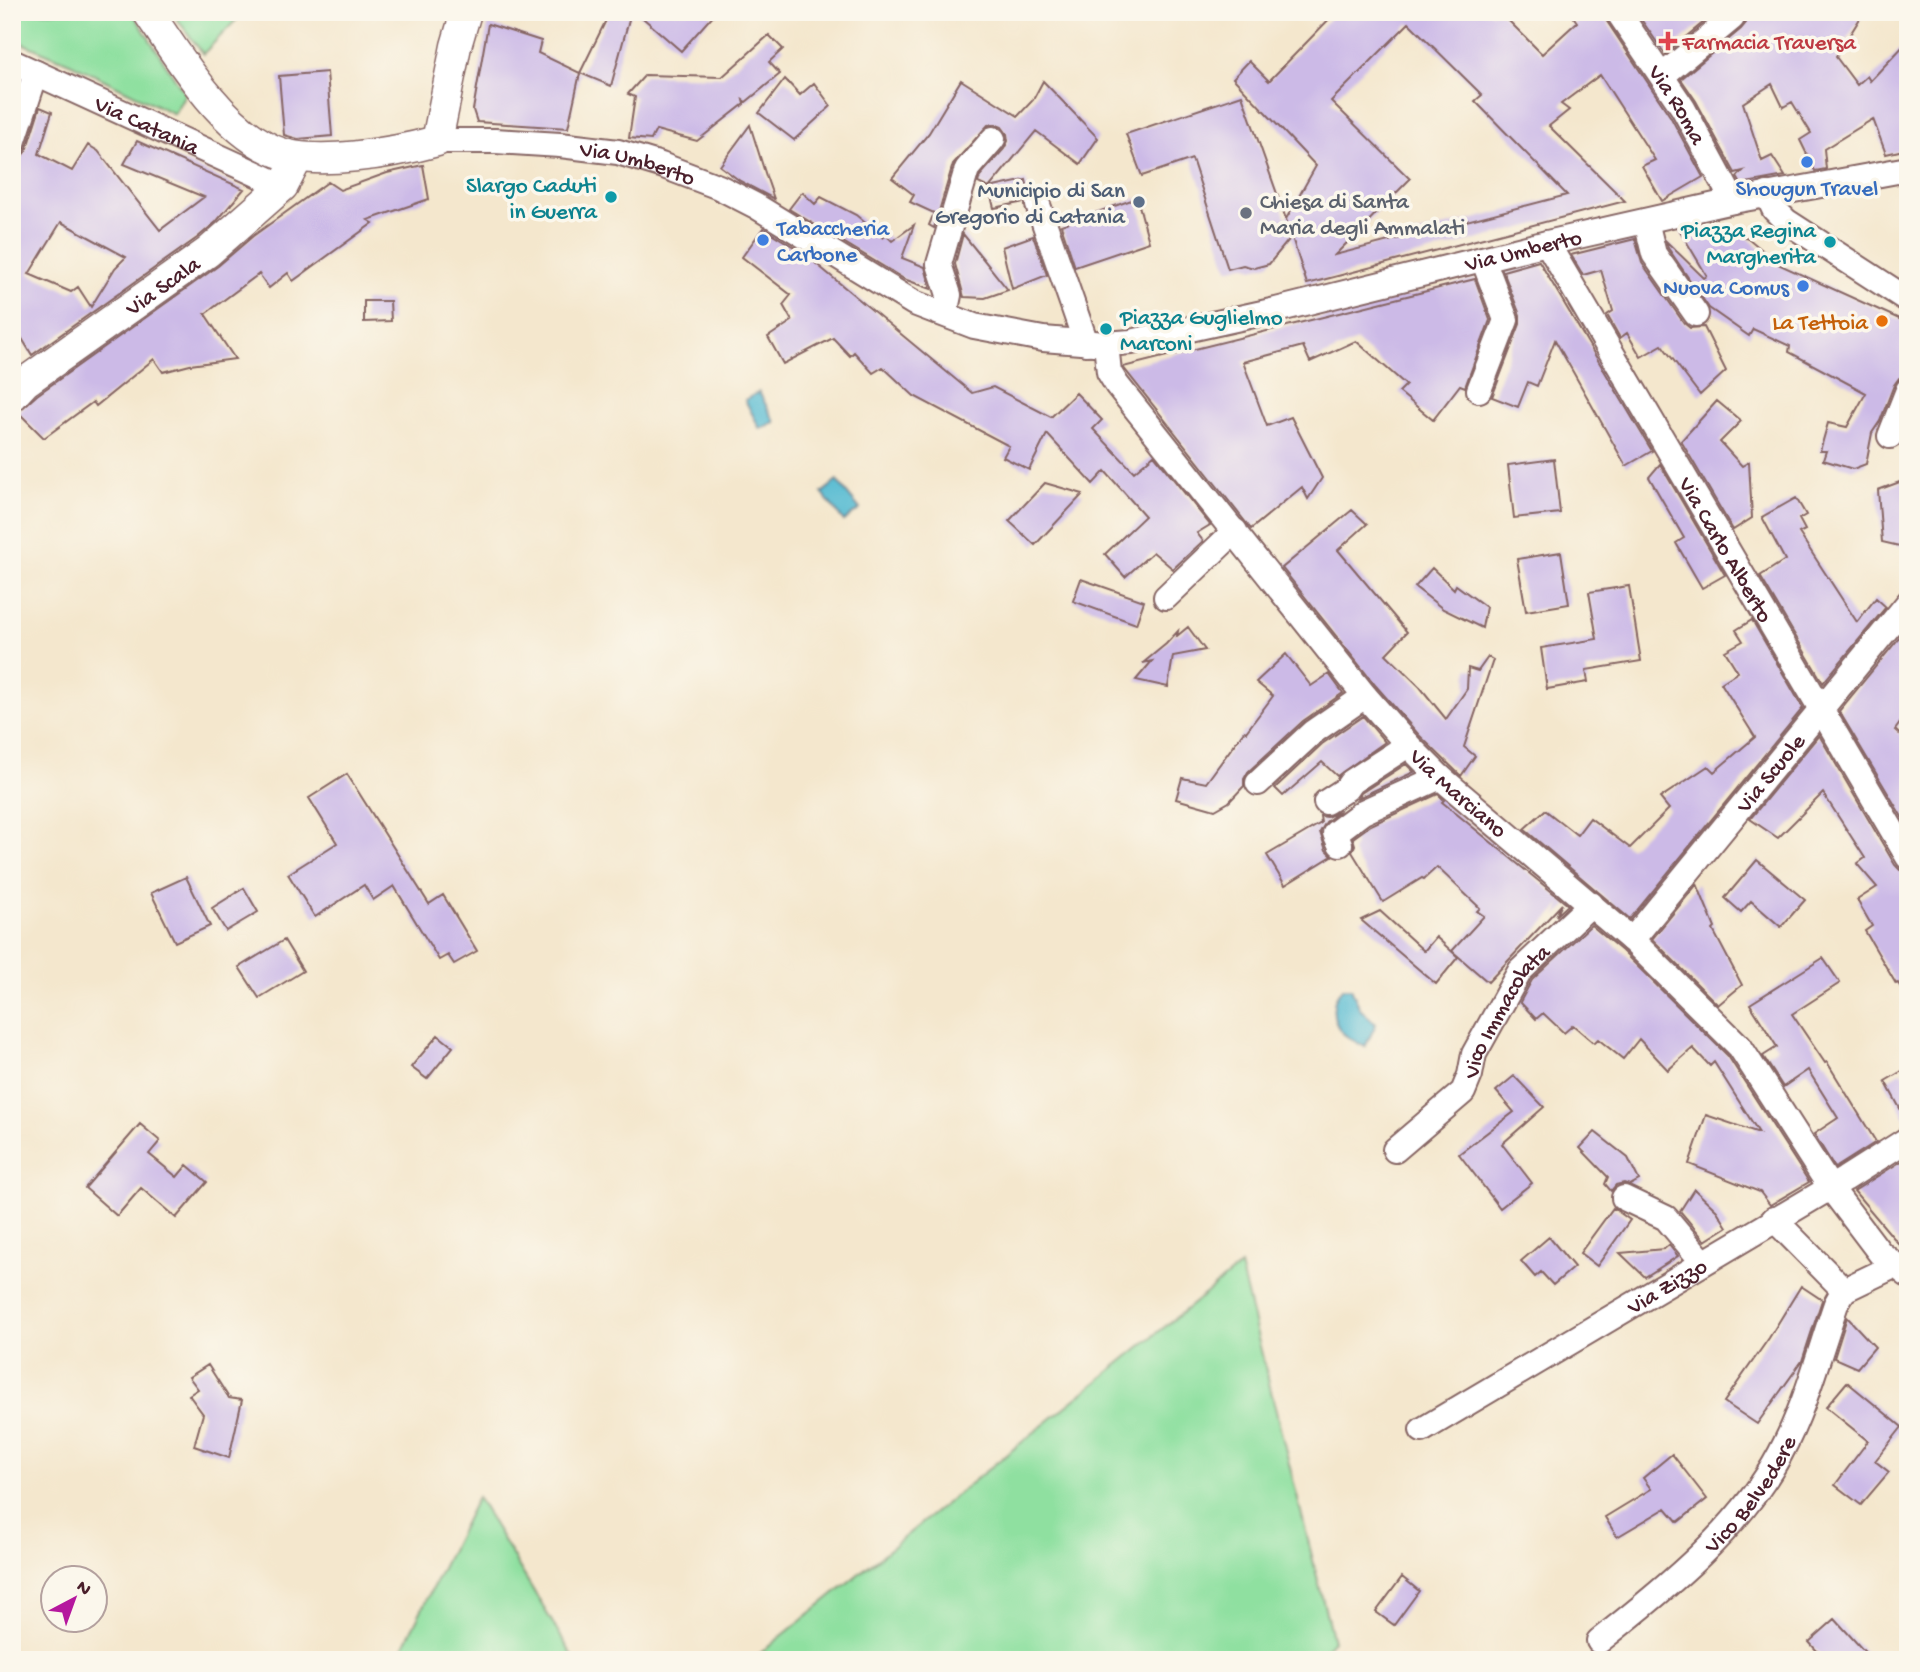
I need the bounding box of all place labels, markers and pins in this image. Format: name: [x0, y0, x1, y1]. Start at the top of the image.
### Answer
place label: Farmacia Traversa: [1681, 31, 1857, 58]
marker: Farmacia Traversa: [1660, 33, 1676, 49]
marker: Shougun Travel: [1799, 154, 1815, 170]
place label: Slargo Caduti in Guerra: [466, 174, 598, 227]
place label: Shougun Travel: [1736, 177, 1878, 204]
place label: Municipio di San Gregorio di Catania: [935, 179, 1126, 232]
marker: Slargo Caduti in Guerra: [603, 189, 619, 205]
place label: Chiesa di Santa Maria degli Ammalati: [1260, 190, 1465, 243]
marker: Municipio di San Gregorio di Catania: [1131, 194, 1147, 210]
marker: Chiesa di Santa Maria degli Ammalati: [1238, 205, 1254, 221]
place label: Tabaccheria Carbone: [775, 217, 891, 270]
place label: Piazza Regina Margherita: [1680, 219, 1817, 272]
marker: Tabaccheria Carbone: [755, 232, 771, 248]
marker: Piazza Regina Margherita: [1822, 234, 1838, 250]
place label: Nuova Comus: [1663, 276, 1790, 303]
marker: Nuova Comus: [1795, 278, 1811, 294]
place label: Piazza Guglielmo Marconi: [1119, 306, 1283, 359]
place label: La Tettoia: [1772, 311, 1869, 338]
marker: La Tettoia: [1874, 313, 1890, 329]
marker: Piazza Guglielmo Marconi: [1098, 321, 1114, 337]

